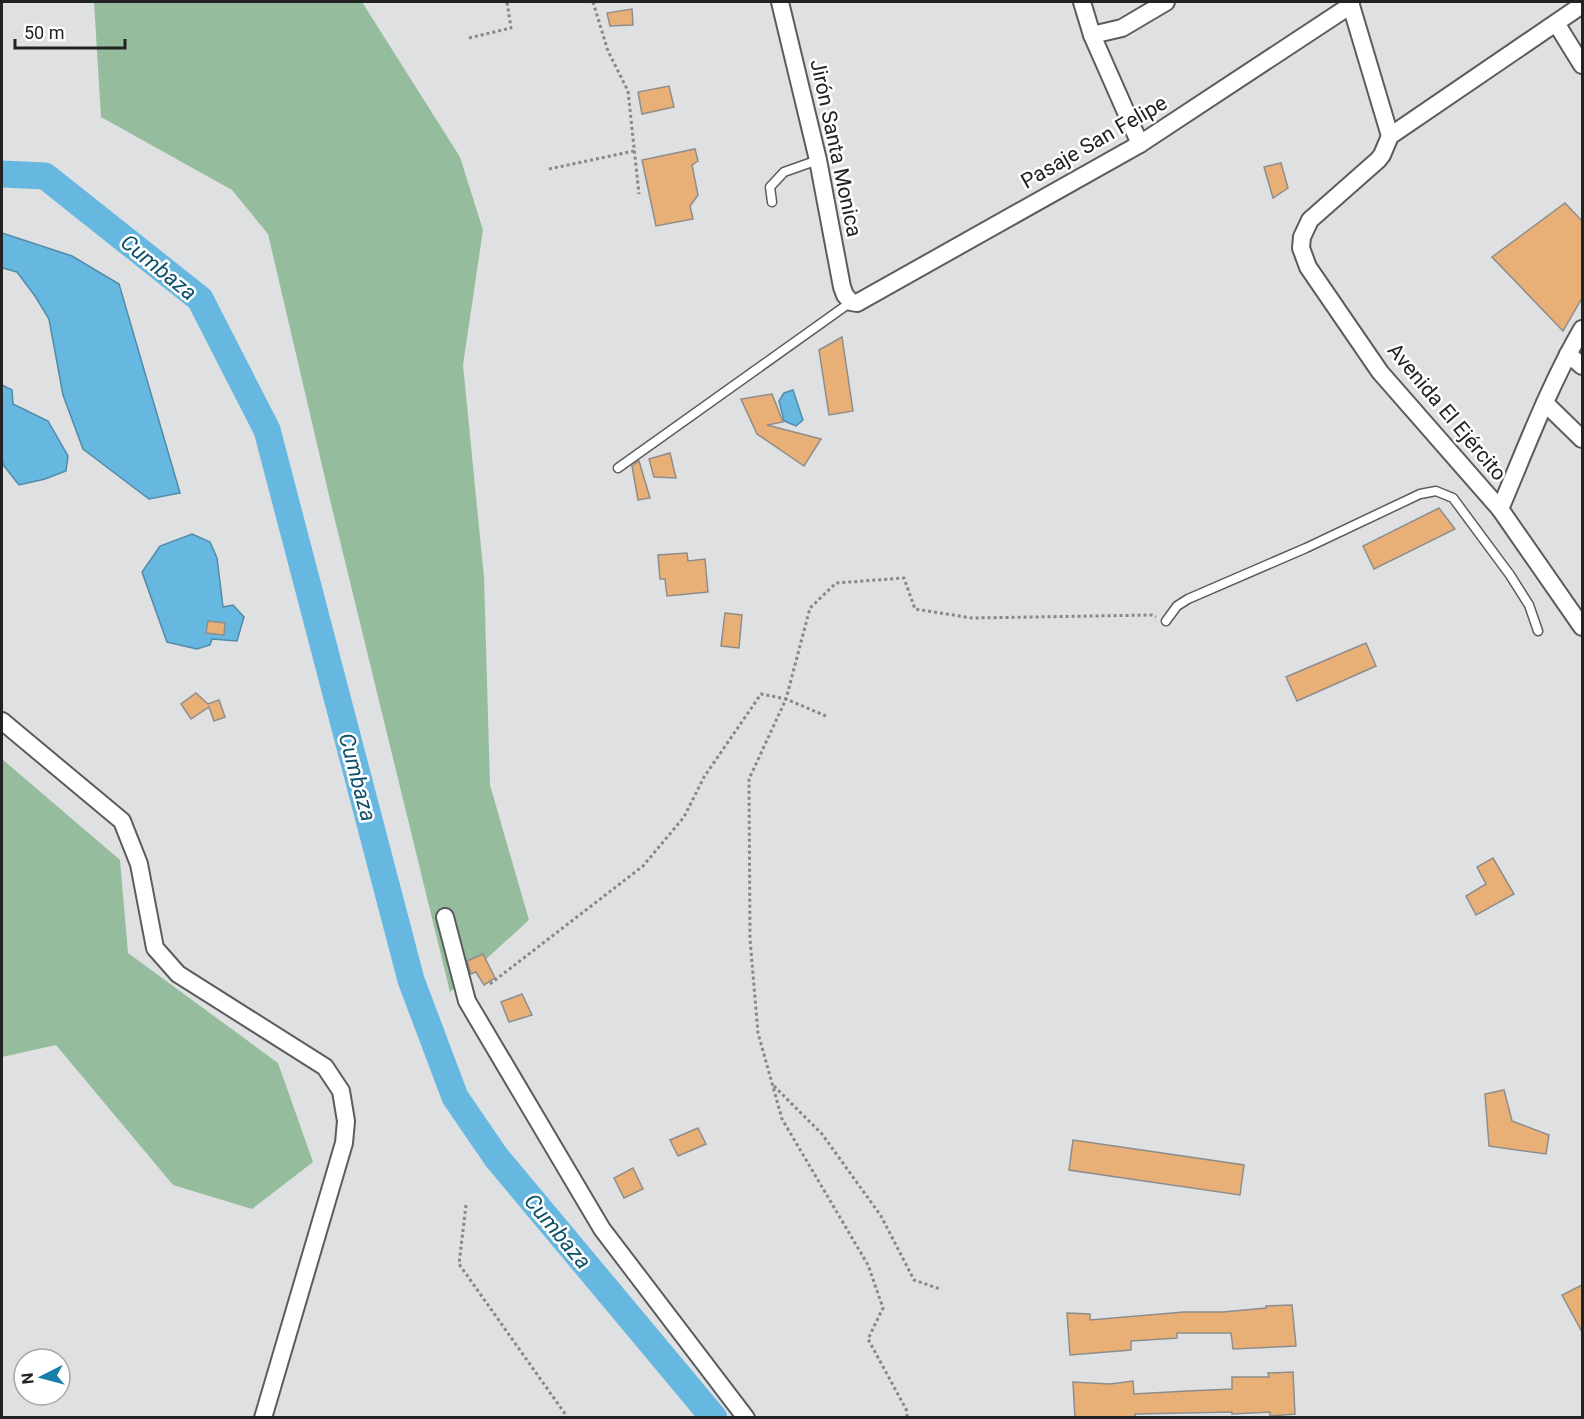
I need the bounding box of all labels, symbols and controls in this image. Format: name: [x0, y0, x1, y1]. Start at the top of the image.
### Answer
scale bar: [15, 12, 124, 50]
text: 50 m: [24, 22, 64, 43]
street label: Jirón Santa Monica: [805, 57, 867, 239]
street label: Pasaje San Felipe: [1017, 90, 1171, 194]
water label: Cumbaza: [116, 229, 202, 305]
street label: Avenida El Ejército: [1383, 339, 1511, 485]
water label: Cumbaza: [334, 730, 381, 824]
water label: Cumbaza: [519, 1189, 596, 1274]
north arrow: [12, 1347, 72, 1407]
text: N: [18, 1372, 38, 1385]

